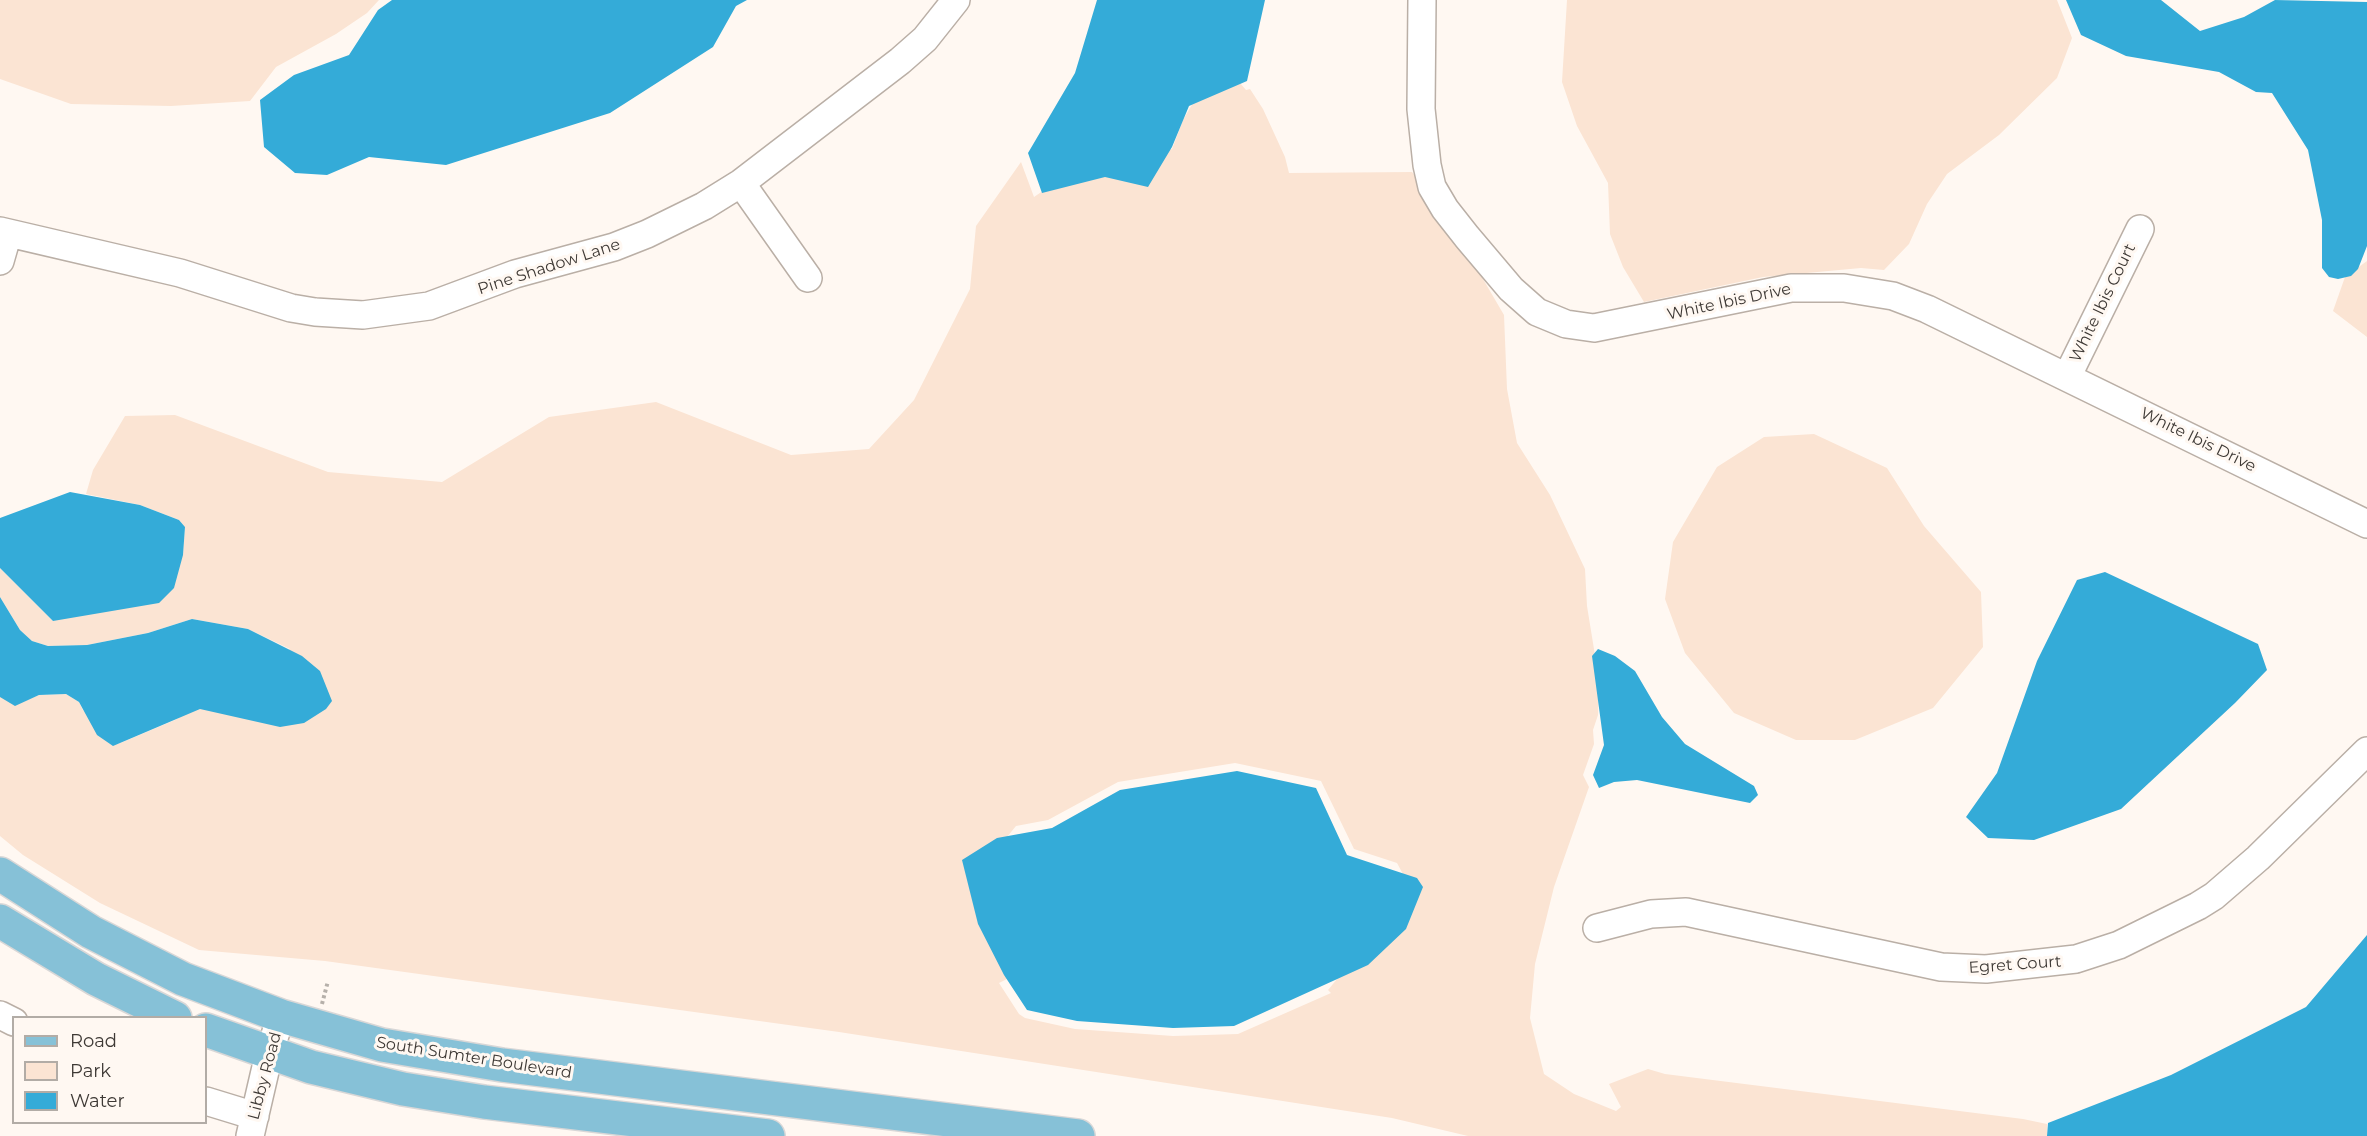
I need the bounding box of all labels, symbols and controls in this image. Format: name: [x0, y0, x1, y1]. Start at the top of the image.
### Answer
street label: Pine Shadow Lane: [475, 235, 623, 299]
street label: White Ibis Court: [2066, 241, 2140, 365]
street label: White Ibis Drive: [1665, 279, 1793, 325]
street label: White Ibis Drive: [2137, 404, 2259, 476]
street label: Egret Court: [1968, 952, 2062, 978]
legend: [12, 1016, 207, 1124]
text: Road: [70, 1030, 117, 1052]
street label: Libby Road: [244, 1030, 286, 1122]
street label: South Sumter Boulevard: [375, 1033, 573, 1083]
text: Park: [70, 1060, 111, 1082]
text: Water: [70, 1090, 125, 1112]

